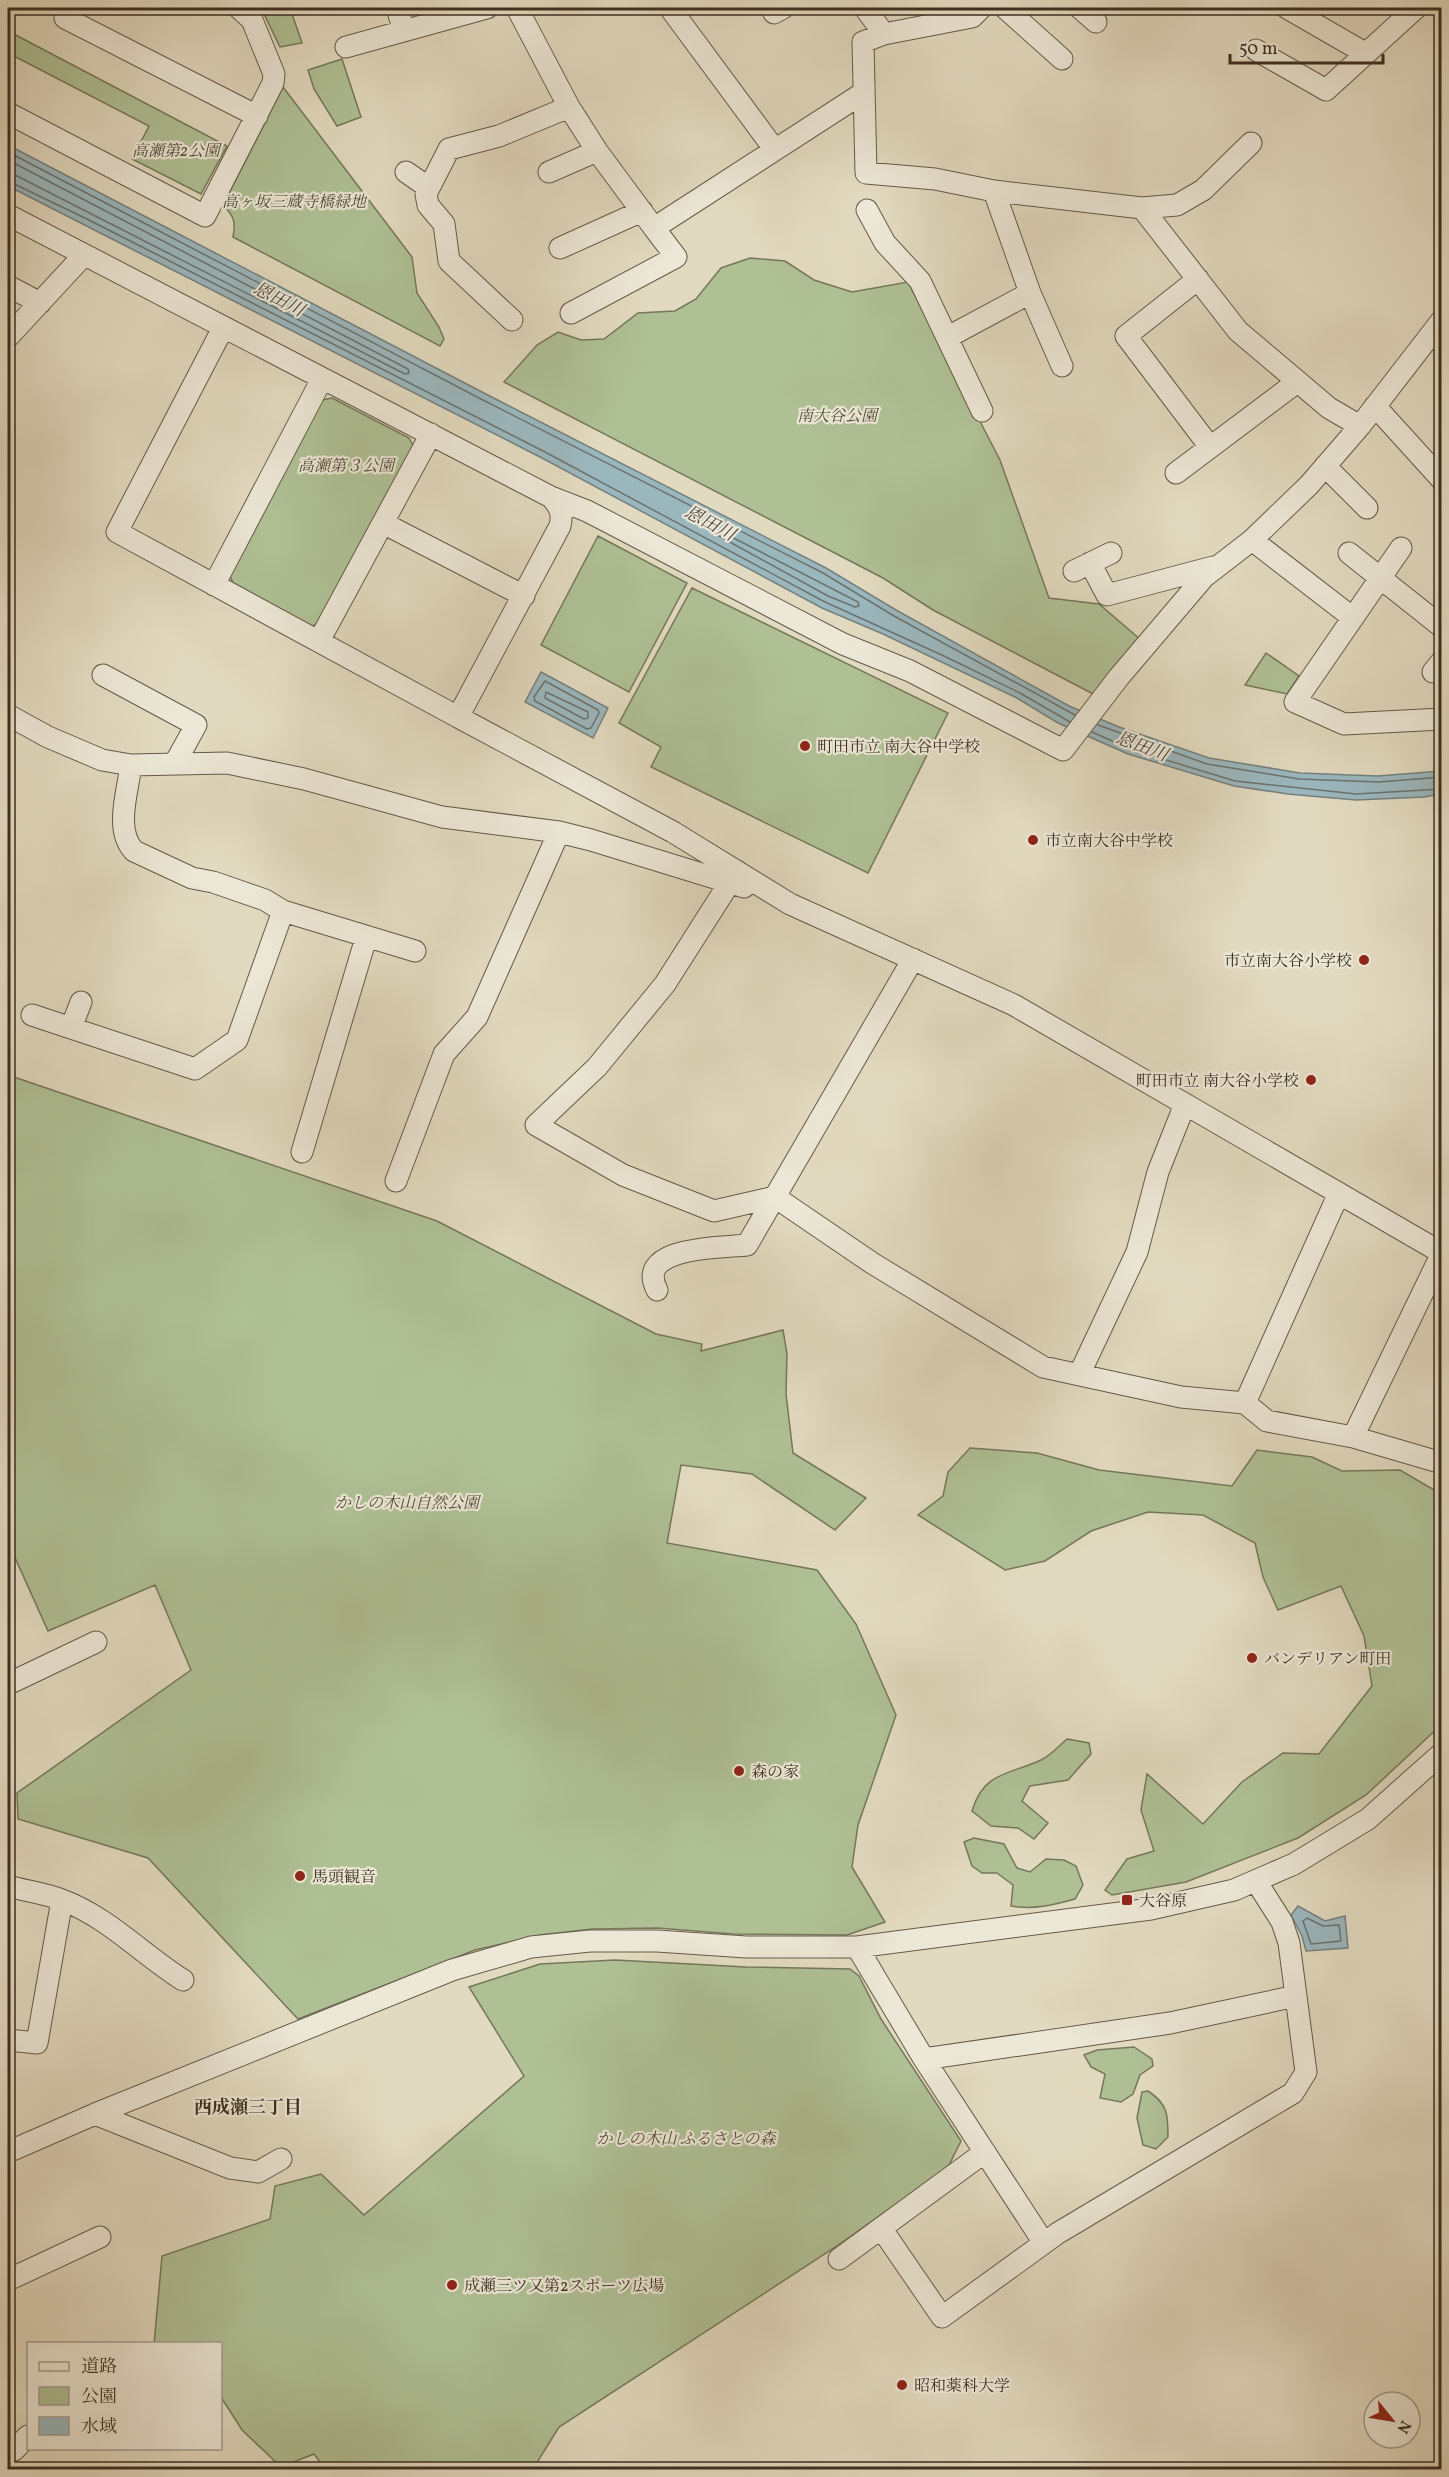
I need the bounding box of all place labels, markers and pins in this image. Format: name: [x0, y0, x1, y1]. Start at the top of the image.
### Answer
place label: 町田市立 南大谷中学校: [817, 737, 980, 759]
marker: 町田市立 南大谷中学校: [798, 739, 812, 753]
place label: 市立南大谷中学校: [1045, 831, 1173, 853]
marker: 市立南大谷中学校: [1026, 833, 1040, 847]
place label: 市立南大谷小学校: [1224, 951, 1352, 973]
marker: 市立南大谷小学校: [1357, 953, 1371, 967]
place label: 町田市立 南大谷小学校: [1136, 1071, 1299, 1093]
marker: 町田市立 南大谷小学校: [1304, 1073, 1318, 1087]
place label: バンデリアン町田: [1264, 1649, 1391, 1671]
marker: バンデリアン町田: [1245, 1651, 1259, 1665]
place label: 森の家: [751, 1762, 799, 1784]
marker: 森の家: [732, 1764, 746, 1778]
place label: 馬頭観音: [312, 1867, 376, 1889]
marker: 馬頭観音: [293, 1869, 307, 1883]
place label: 大谷原: [1139, 1891, 1187, 1913]
marker: 大谷原: [1120, 1893, 1134, 1907]
place label: 成瀬三ツ又第2スポーツ広場: [464, 2276, 664, 2298]
marker: 成瀬三ツ又第2スポーツ広場: [445, 2278, 459, 2292]
place label: 昭和薬科大学: [914, 2376, 1010, 2398]
marker: 昭和薬科大学: [895, 2378, 909, 2392]

